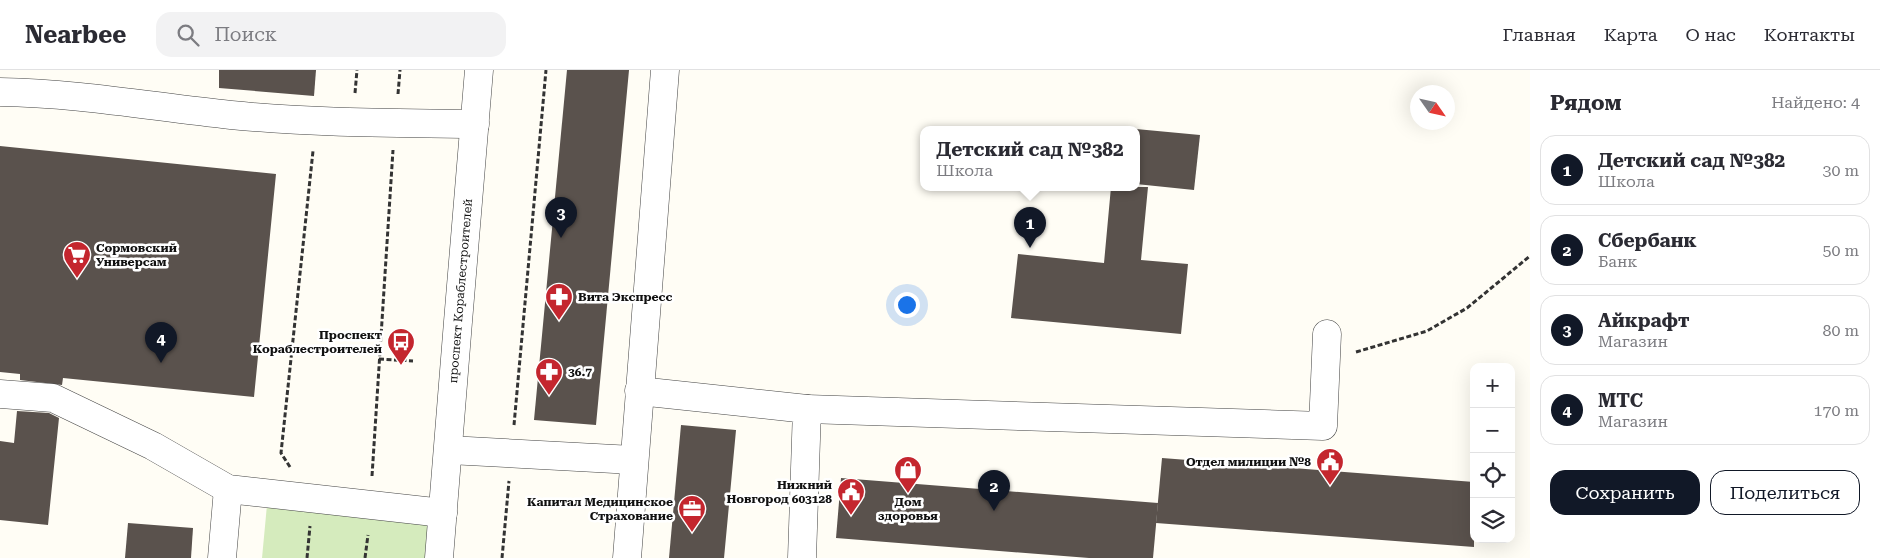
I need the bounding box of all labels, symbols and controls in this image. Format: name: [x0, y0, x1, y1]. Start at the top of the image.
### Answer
search box: [156, 12, 506, 57]
text: Nearbee: [25, 21, 126, 49]
icon: search: [174, 21, 202, 49]
text: Поиск: [214, 23, 277, 46]
text: Главная: [1503, 24, 1576, 45]
text: Карта: [1604, 24, 1658, 45]
text: О нас: [1686, 24, 1736, 45]
text: Контакты: [1764, 24, 1855, 45]
north arrow: [1410, 85, 1455, 130]
text: Рядом: [1550, 91, 1622, 115]
text: Найдено: 4: [1771, 93, 1860, 112]
popup: [920, 126, 1140, 191]
text: Детский сад №382: [936, 138, 1124, 161]
text: Детский сад №382: [1598, 149, 1785, 172]
text: Школа: [936, 161, 993, 180]
text: 1: [1563, 161, 1571, 180]
text: 30 m: [1822, 161, 1859, 180]
text: Школа: [1598, 172, 1655, 191]
pin: 3: [545, 197, 577, 238]
street label: проспект Кораблестроителей: [446, 198, 475, 384]
pin: 1: [1014, 207, 1046, 248]
text: Сбербанк: [1598, 229, 1697, 252]
supermarket icon: Сормовский Универсам: [62, 240, 92, 279]
place label: Сормовский Универсам: [96, 241, 177, 269]
text: 2: [1563, 241, 1571, 260]
text: 50 m: [1822, 241, 1859, 260]
text: Банк: [1598, 252, 1638, 271]
pharmacy icon: Вита Экспресс: [544, 282, 574, 321]
place label: Вита Экспресс: [578, 290, 672, 304]
your location: [894, 292, 920, 318]
text: Айкрафт: [1598, 309, 1689, 332]
text: 3: [1563, 321, 1571, 340]
text: 80 m: [1822, 321, 1859, 340]
pin: 4: [145, 322, 177, 363]
bus stop icon: Проспект Кораблестроителей: [386, 327, 416, 366]
place label: Проспект Кораблестроителей: [253, 328, 382, 356]
text: Магазин: [1598, 332, 1668, 351]
pharmacy icon: 36.7: [534, 357, 564, 396]
map controls: [1470, 363, 1515, 543]
button: +: [1470, 363, 1515, 408]
place label: 36.7: [568, 365, 592, 379]
text: МТС: [1598, 389, 1643, 412]
text: 4: [1563, 401, 1571, 420]
text: 170 m: [1813, 401, 1859, 420]
button: −: [1470, 408, 1515, 453]
text: Магазин: [1598, 412, 1668, 431]
public building icon: Отдел милиции №8: [1315, 447, 1345, 486]
button: locate: [1470, 453, 1515, 498]
shop icon: Дом здоровья: [893, 455, 923, 494]
place label: Отдел милиции №8: [1186, 455, 1311, 469]
pin: 2: [978, 470, 1010, 511]
button: Сохранить: [1550, 470, 1700, 515]
button: Поделиться: [1710, 470, 1860, 515]
public building icon: Нижний Новгород 603128: [836, 477, 866, 516]
place label: Нижний Новгород 603128: [726, 478, 832, 506]
office icon: Капитал Медицинское Страхование: [677, 494, 707, 533]
place label: Капитал Медицинское Страхование: [527, 495, 673, 523]
place label: Дом здоровья: [878, 495, 938, 523]
button: layers: [1470, 498, 1515, 543]

